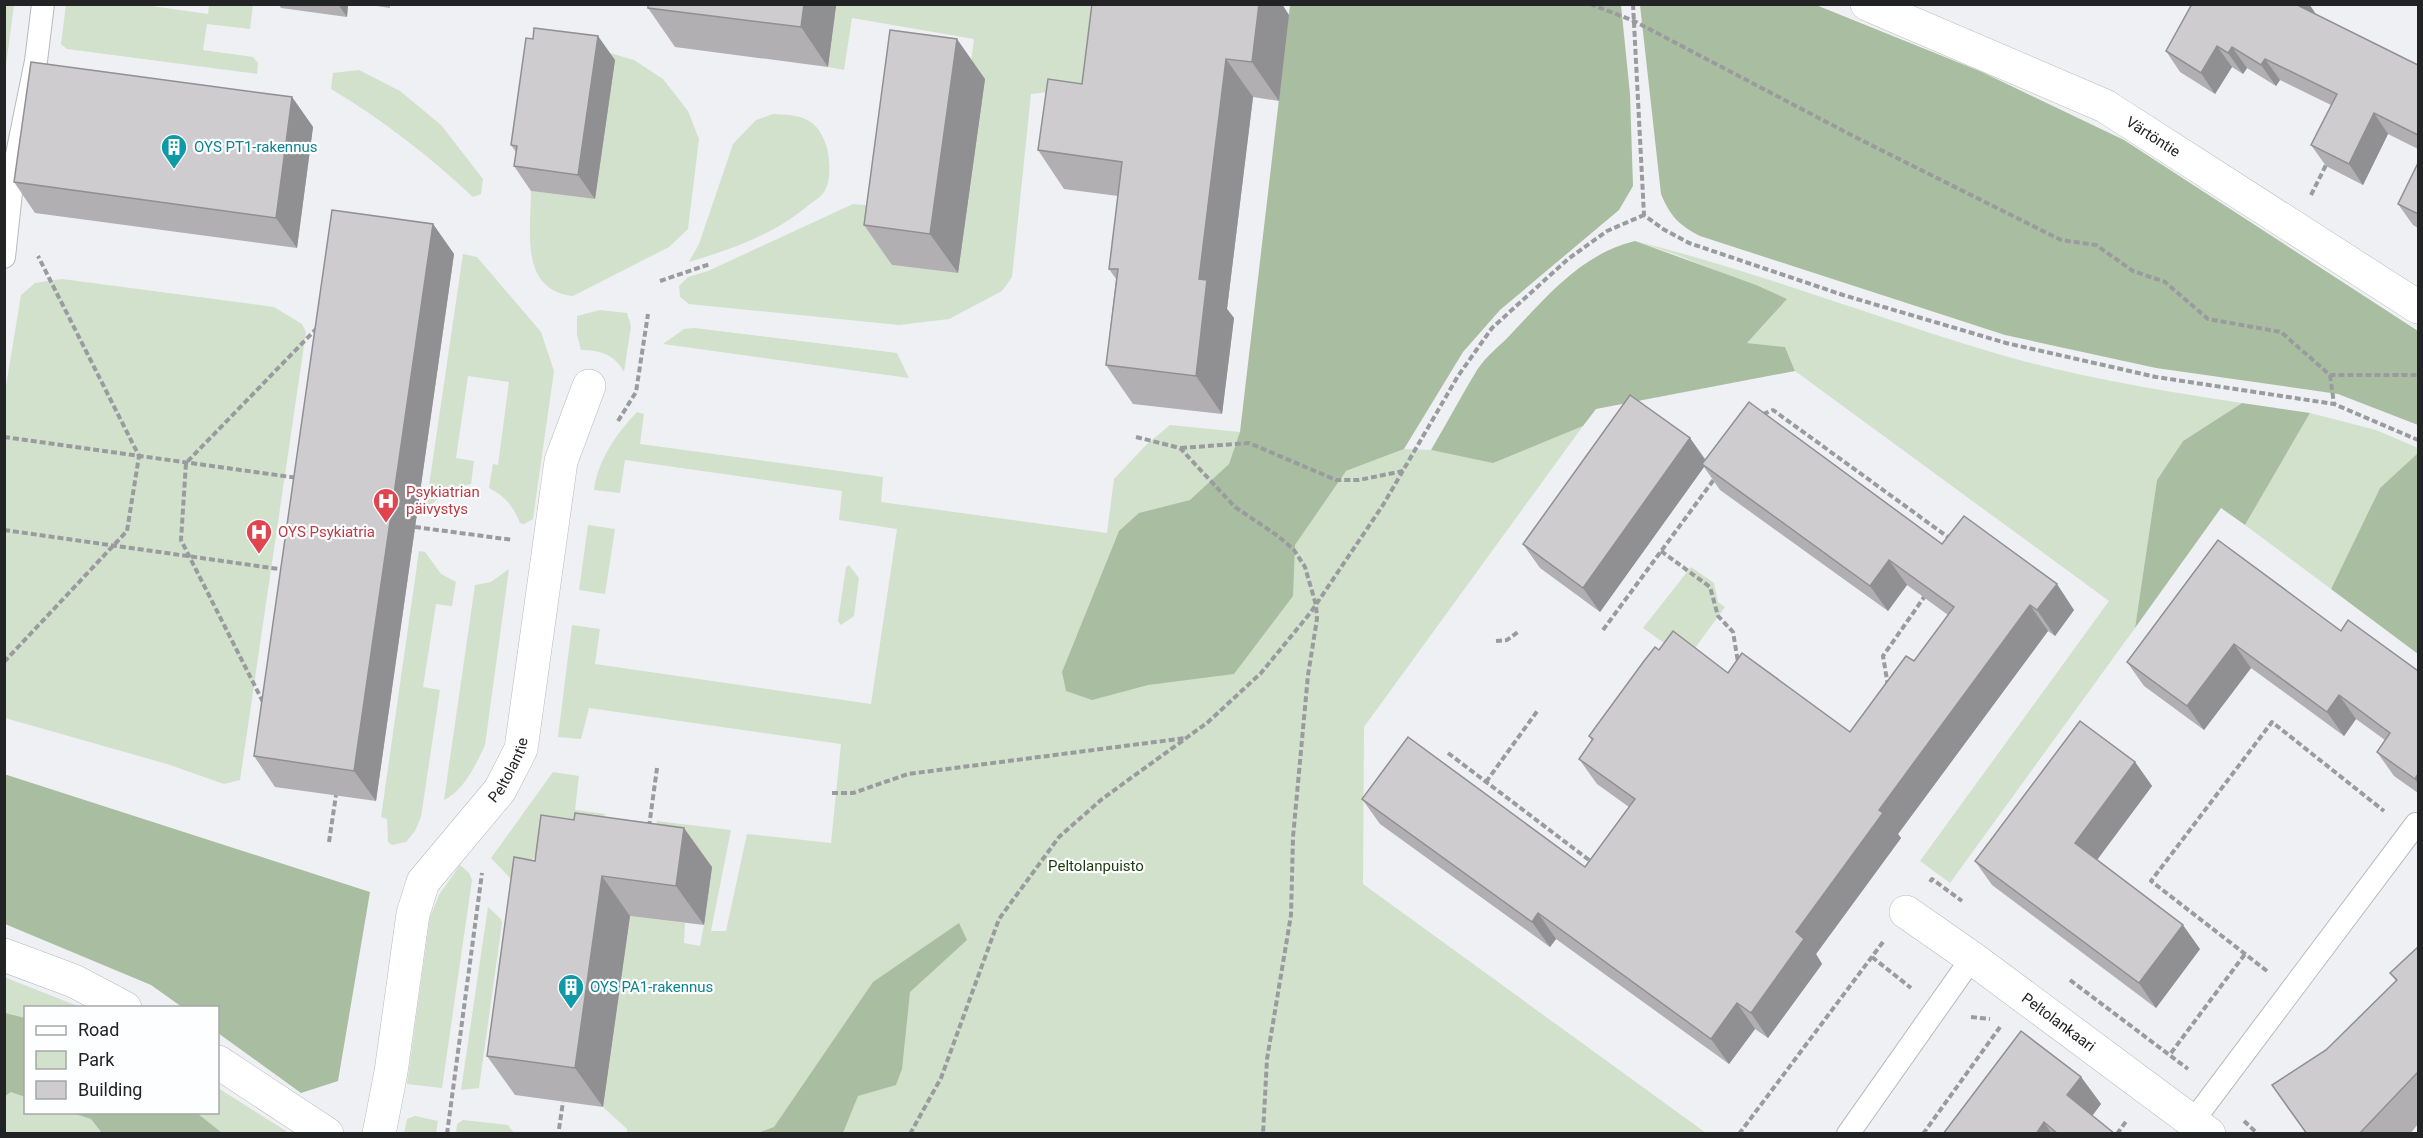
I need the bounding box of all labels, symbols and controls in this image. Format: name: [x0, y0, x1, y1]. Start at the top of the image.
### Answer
street label: Värtöntie: [2122, 113, 2184, 161]
building icon: OYS PT1-rakennus: [159, 132, 189, 170]
place label: OYS PT1-rakennus: [194, 138, 317, 156]
place label: Psykiatrian päivystys: [406, 483, 480, 518]
hospital icon: Psykiatrian päivystys: [371, 486, 401, 524]
hospital icon: OYS Psykiatria: [244, 517, 274, 555]
place label: OYS Psykiatria: [278, 523, 375, 541]
street label: Peltolantie: [484, 737, 531, 806]
park label: Peltolanpuisto: [1048, 857, 1144, 875]
building icon: OYS PA1-rakennus: [556, 972, 586, 1010]
place label: OYS PA1-rakennus: [590, 978, 713, 996]
street label: Peltolankaari: [2018, 989, 2099, 1055]
legend: [24, 1006, 219, 1114]
text: Road: [78, 1019, 119, 1040]
text: Park: [78, 1049, 115, 1070]
text: Building: [78, 1079, 142, 1100]

